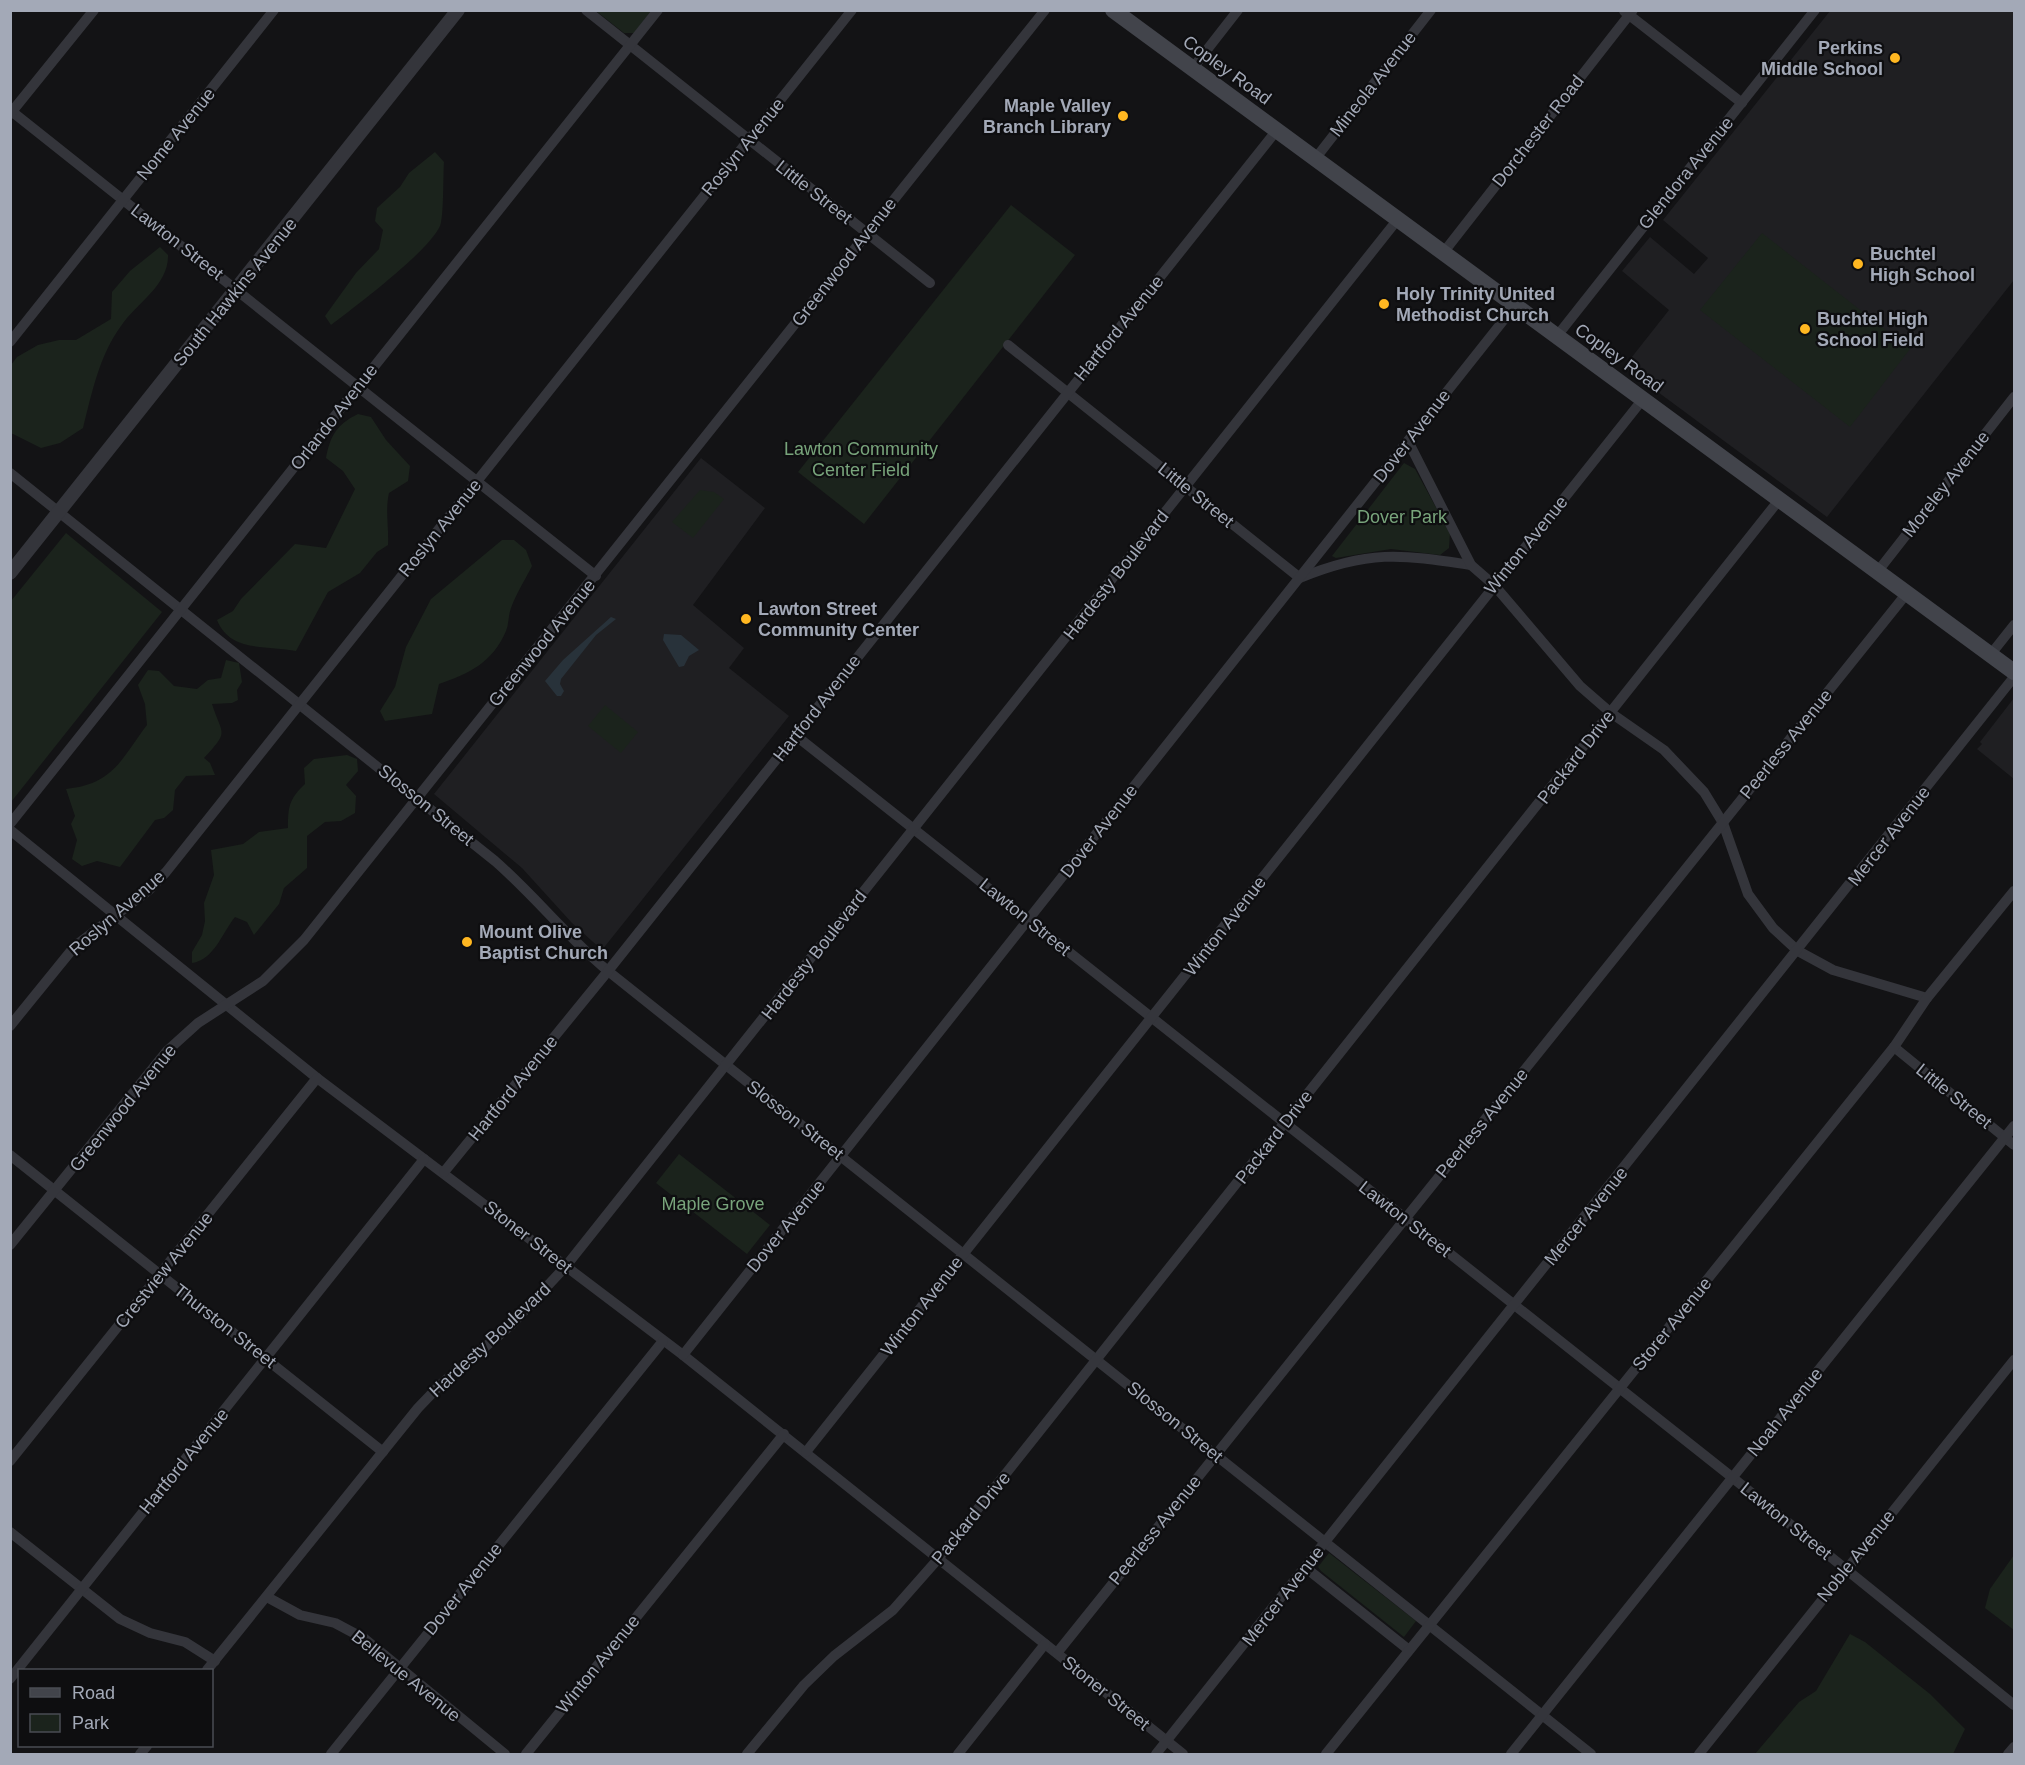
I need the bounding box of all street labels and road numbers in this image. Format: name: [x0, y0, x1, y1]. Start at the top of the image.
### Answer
street label: Mineola Avenue: [1326, 27, 1420, 141]
street label: Copley Road: [1179, 31, 1275, 109]
street label: Dorchester Road: [1488, 71, 1588, 191]
street label: Nome Avenue: [133, 84, 219, 184]
street label: Roslyn Avenue: [698, 94, 788, 200]
street label: Glendora Avenue: [1635, 113, 1737, 233]
street label: Little Street: [772, 156, 856, 228]
street label: Greenwood Avenue: [788, 194, 900, 330]
street label: Lawton Street: [127, 200, 227, 284]
street label: South Hawkins Avenue: [169, 214, 301, 370]
street label: Hartford Avenue: [1070, 271, 1168, 385]
street label: Copley Road: [1571, 319, 1667, 397]
street label: Orlando Avenue: [286, 360, 382, 474]
street label: Dover Avenue: [1369, 385, 1455, 487]
street label: Moreley Avenue: [1898, 427, 1994, 541]
street label: Little Street: [1154, 459, 1238, 531]
street label: Roslyn Avenue: [395, 475, 485, 581]
street label: Winton Avenue: [1480, 492, 1572, 598]
street label: Hardesty Boulevard: [1059, 507, 1173, 643]
street label: Greenwood Avenue: [485, 575, 599, 711]
street label: Hartford Avenue: [769, 651, 865, 765]
street label: Peerless Avenue: [1736, 685, 1836, 803]
street label: Packard Drive: [1533, 706, 1619, 808]
street label: Slosson Street: [374, 760, 478, 850]
street label: Dover Avenue: [1056, 780, 1142, 882]
street label: Mercer Avenue: [1844, 782, 1934, 890]
street label: Roslyn Avenue: [65, 866, 169, 960]
street label: Winton Avenue: [1180, 872, 1270, 980]
street label: Lawton Street: [976, 874, 1074, 960]
street label: Hardesty Boulevard: [757, 887, 871, 1023]
street label: Hartford Avenue: [464, 1031, 562, 1145]
street label: Greenwood Avenue: [66, 1040, 180, 1176]
street label: Little Street: [1912, 1060, 1996, 1132]
street label: Peerless Avenue: [1432, 1064, 1532, 1182]
street label: Slosson Street: [743, 1076, 847, 1164]
street label: Packard Drive: [1231, 1086, 1317, 1188]
street label: Mercer Avenue: [1540, 1163, 1632, 1269]
street label: Dover Avenue: [743, 1176, 829, 1276]
street label: Lawton Street: [1355, 1177, 1455, 1261]
street label: Stoner Street: [480, 1196, 576, 1278]
street label: Crestview Avenue: [111, 1208, 217, 1332]
street label: Winton Avenue: [877, 1252, 967, 1360]
street label: Storer Avenue: [1628, 1274, 1716, 1374]
street label: Hardesty Boulevard: [425, 1279, 555, 1401]
street label: Thurston Street: [170, 1280, 280, 1372]
street label: Noah Avenue: [1743, 1364, 1827, 1460]
street label: Slosson Street: [1123, 1377, 1227, 1467]
street label: Hartford Avenue: [135, 1404, 233, 1518]
street label: Packard Drive: [928, 1468, 1014, 1568]
street label: Peerless Avenue: [1105, 1471, 1205, 1589]
street label: Lawton Street: [1737, 1478, 1835, 1564]
street label: Noble Avenue: [1813, 1506, 1899, 1606]
street label: Dover Avenue: [420, 1539, 506, 1639]
street label: Mercer Avenue: [1238, 1542, 1328, 1650]
street label: Winton Avenue: [552, 1611, 644, 1717]
street label: Bellevue Avenue: [348, 1626, 464, 1726]
street label: Stoner Street: [1058, 1652, 1154, 1734]

